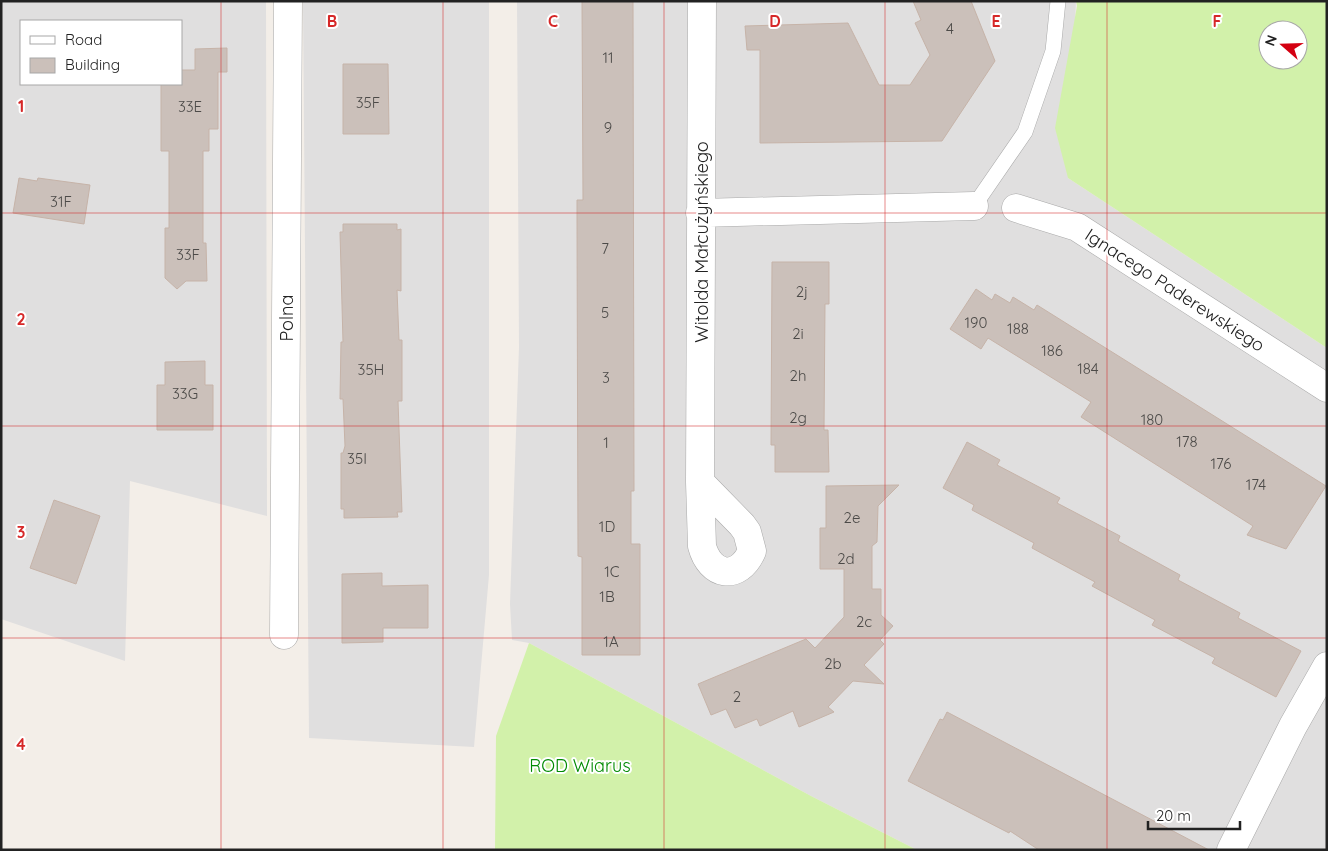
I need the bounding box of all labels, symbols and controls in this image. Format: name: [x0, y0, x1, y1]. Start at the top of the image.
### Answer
text: B: [327, 11, 337, 31]
text: C: [548, 11, 558, 31]
text: D: [769, 11, 781, 31]
text: E: [991, 11, 1001, 31]
text: F: [1213, 11, 1222, 31]
house number: 4: [946, 19, 954, 38]
legend: [20, 20, 182, 85]
north arrow: [1258, 20, 1308, 70]
text: Road: [65, 30, 102, 49]
text: N: [1261, 33, 1281, 48]
house number: 11: [602, 48, 614, 67]
text: Building: [65, 55, 120, 74]
house number: 35F: [356, 93, 380, 112]
text: 1: [18, 96, 24, 116]
house number: 33E: [178, 97, 202, 116]
house number: 9: [604, 118, 612, 137]
street label: Witolda Małcużyńskiego: [690, 141, 713, 343]
house number: 31F: [50, 192, 72, 211]
street label: Ignacego Paderewskiego: [1081, 223, 1269, 357]
house number: 7: [601, 239, 609, 258]
house number: 33F: [176, 245, 200, 264]
house number: 2j: [796, 282, 808, 301]
street label: Polna: [275, 295, 298, 341]
house number: 5: [601, 303, 609, 322]
text: 2: [16, 309, 26, 329]
house number: 190: [965, 313, 987, 332]
house number: 188: [1007, 319, 1029, 338]
house number: 2i: [792, 324, 804, 343]
house number: 186: [1041, 341, 1063, 360]
house number: 184: [1077, 359, 1099, 378]
house number: 35H: [358, 360, 384, 379]
house number: 2h: [790, 366, 806, 385]
house number: 3: [602, 368, 610, 387]
house number: 33G: [172, 384, 198, 403]
house number: 2g: [789, 408, 807, 427]
house number: 180: [1141, 410, 1163, 429]
house number: 178: [1176, 432, 1198, 451]
house number: 1: [603, 433, 609, 452]
house number: 35I: [347, 449, 367, 468]
house number: 176: [1211, 454, 1231, 473]
house number: 174: [1246, 475, 1266, 494]
house number: 2e: [844, 508, 860, 527]
house number: 1D: [599, 517, 615, 536]
text: 3: [17, 522, 25, 542]
house number: 2d: [837, 549, 855, 568]
house number: 1C: [604, 562, 620, 581]
house number: 1B: [599, 587, 615, 606]
house number: 2c: [856, 612, 872, 631]
house number: 1A: [603, 632, 619, 651]
house number: 2b: [824, 654, 842, 673]
house number: 2: [733, 687, 741, 706]
text: 4: [16, 734, 26, 754]
park label: ROD Wiarus: [529, 754, 631, 777]
scale bar: [1148, 798, 1240, 830]
text: 20 m: [1156, 806, 1191, 825]

